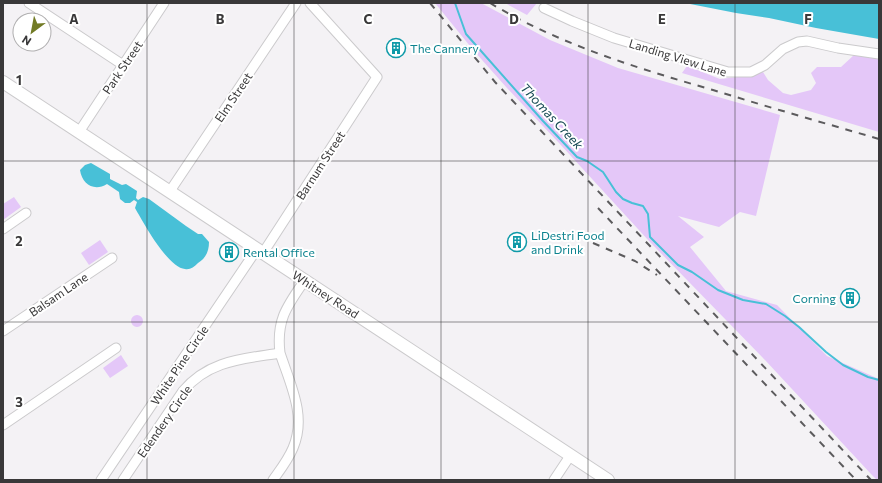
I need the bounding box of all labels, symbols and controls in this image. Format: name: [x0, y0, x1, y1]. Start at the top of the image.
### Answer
text: A: [69, 11, 79, 27]
text: B: [216, 11, 225, 27]
text: C: [364, 11, 373, 27]
text: D: [509, 11, 519, 27]
text: E: [658, 11, 666, 27]
text: F: [804, 11, 812, 27]
north arrow: [12, 12, 52, 52]
text: N: [19, 33, 33, 49]
street label: Landing View Lane: [627, 35, 729, 79]
building icon: The Cannery: [385, 37, 407, 59]
street label: Park Street: [99, 38, 145, 96]
place label: The Cannery: [410, 41, 479, 55]
street label: Elm Street: [211, 69, 255, 124]
text: 1: [16, 72, 22, 88]
water label: Thomas Creek: [517, 80, 587, 153]
street label: Barnum Street: [293, 128, 347, 202]
place label: LiDestri Food and Drink: [531, 228, 605, 256]
building icon: LiDestri Food and Drink: [506, 231, 528, 253]
text: 2: [15, 233, 23, 249]
building icon: Rental Office: [218, 241, 240, 263]
place label: Rental Office: [243, 245, 315, 259]
street label: Whitney Road: [290, 267, 362, 321]
street label: Balsam Lane: [26, 269, 90, 319]
building icon: Corning: [839, 287, 861, 309]
place label: Corning: [792, 291, 836, 305]
street label: White Pine Circle: [147, 323, 211, 407]
street label: Edendery Circle: [134, 382, 194, 460]
text: 3: [15, 394, 23, 410]

